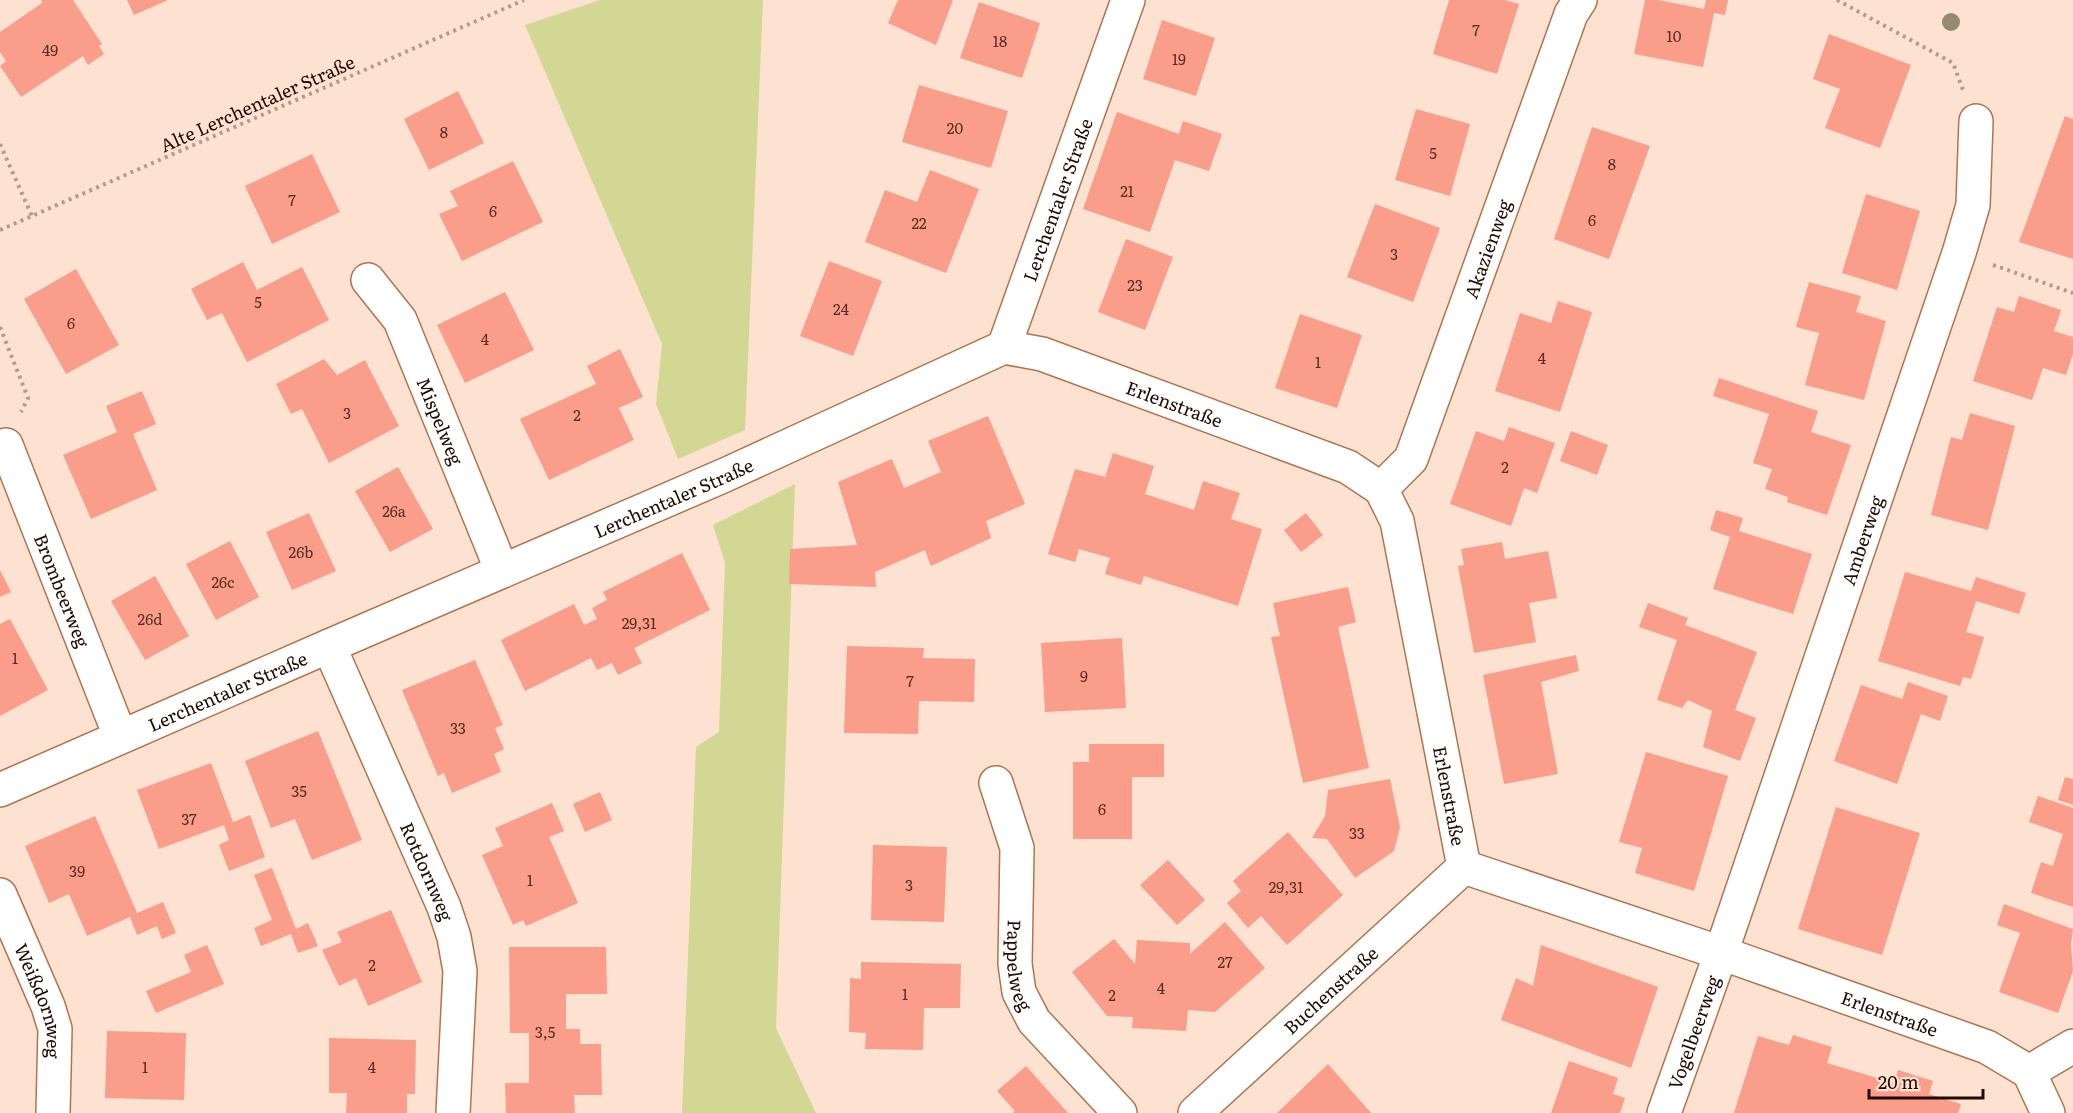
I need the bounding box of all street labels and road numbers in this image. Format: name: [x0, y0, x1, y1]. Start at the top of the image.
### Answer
street label: Alte Lerchentaler Straße: [155, 48, 359, 158]
street label: Lerchentaler Straße: [1015, 114, 1098, 285]
street label: Akazienweg: [1456, 194, 1517, 302]
street label: Mispelweg: [411, 373, 471, 470]
street label: Erlenstraße: [1123, 373, 1227, 433]
street label: Lerchentaler Straße: [589, 451, 757, 544]
street label: Amberweg: [1834, 491, 1889, 588]
street label: Brombeerweg: [28, 529, 98, 652]
street label: Lerchentaler Straße: [143, 644, 311, 737]
street label: Erlenstraße: [1427, 743, 1473, 848]
street label: Rotdornweg: [395, 817, 461, 925]
street label: Pappelweg: [1001, 920, 1040, 1016]
street label: Weißdornweg: [9, 939, 69, 1060]
street label: Buchenstraße: [1277, 939, 1383, 1040]
street label: Vogelbeerweg: [1660, 970, 1726, 1093]
street label: Erlenstraße: [1838, 983, 1942, 1042]

